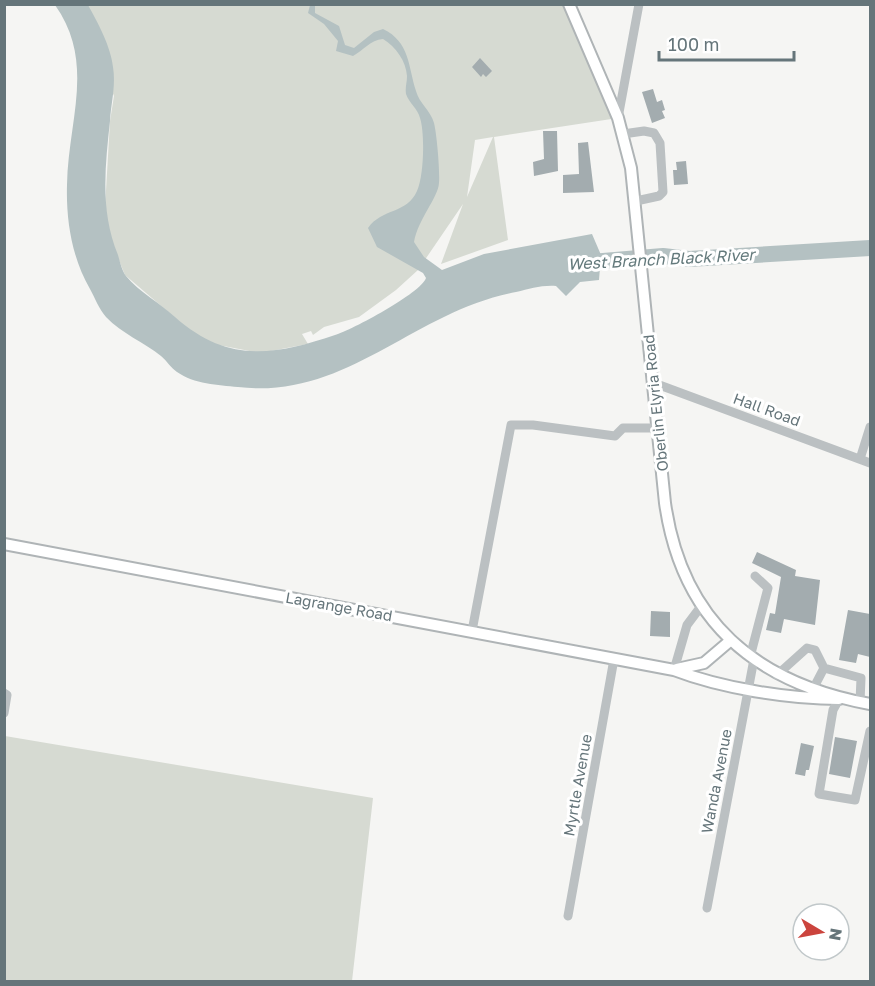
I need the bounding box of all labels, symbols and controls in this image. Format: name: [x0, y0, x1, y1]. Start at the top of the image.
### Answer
scale bar: [659, 24, 794, 62]
text: 100 m: [668, 33, 719, 55]
water label: West Branch Black River: [567, 244, 758, 274]
street label: Oberlin Elyria Road: [639, 334, 671, 472]
street label: Hall Road: [731, 389, 803, 429]
street label: Lagrange Road: [284, 588, 394, 624]
street label: Wanda Avenue: [697, 727, 735, 835]
street label: Myrtle Avenue: [559, 732, 595, 838]
north arrow: [791, 902, 851, 962]
text: N: [825, 927, 847, 942]

